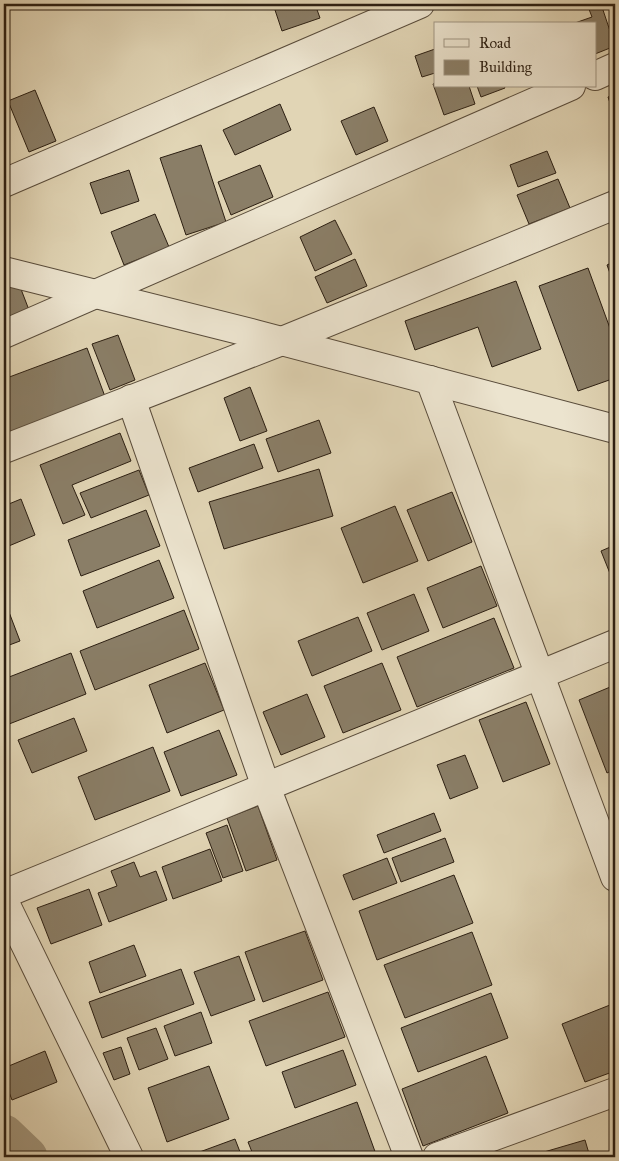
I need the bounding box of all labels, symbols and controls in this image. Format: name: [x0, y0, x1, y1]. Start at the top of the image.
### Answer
legend: [434, 22, 596, 88]
text: Road: [479, 34, 511, 52]
text: Building: [479, 58, 533, 76]

